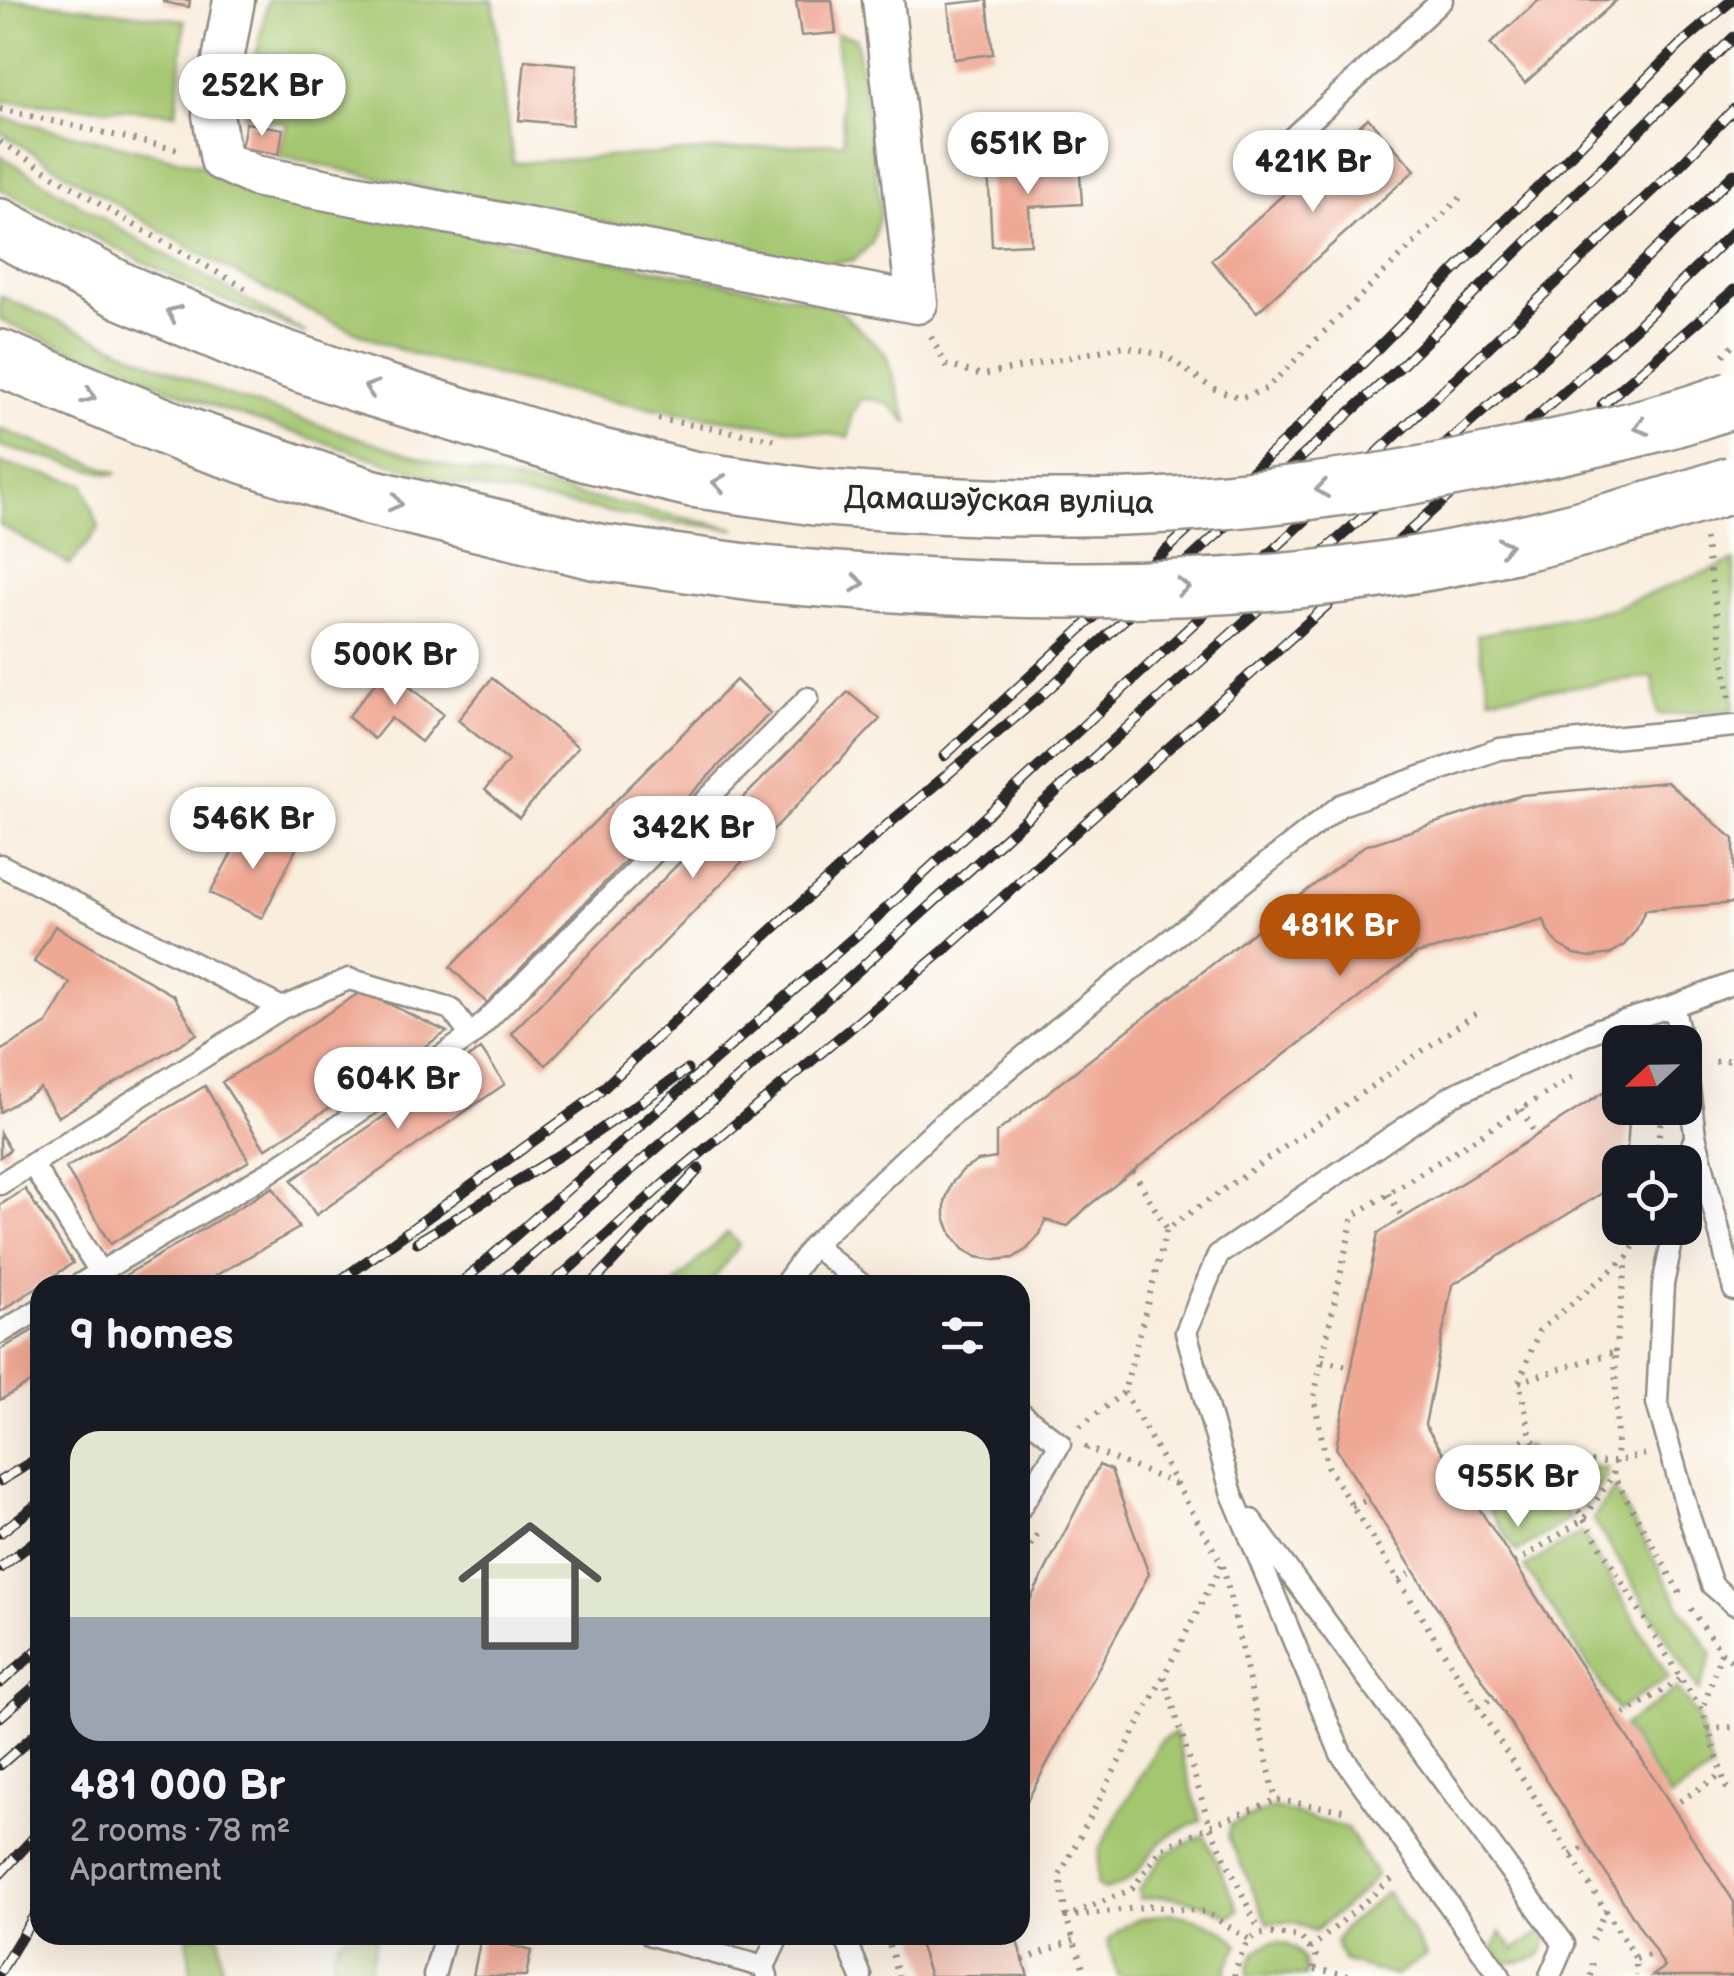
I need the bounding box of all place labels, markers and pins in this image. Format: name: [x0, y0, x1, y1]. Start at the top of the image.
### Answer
pin: 252K Br: [170, 54, 354, 139]
pin: 651K Br: [936, 112, 1120, 197]
pin: 421K Br: [1221, 130, 1405, 215]
pin: 500K Br: [303, 623, 487, 708]
pin: 546K Br: [161, 787, 345, 872]
pin: 342K Br: [601, 796, 785, 881]
pin: 481K Br: [1248, 894, 1432, 979]
pin: 604K Br: [306, 1047, 490, 1132]
pin: 955K Br: [1426, 1445, 1610, 1530]

